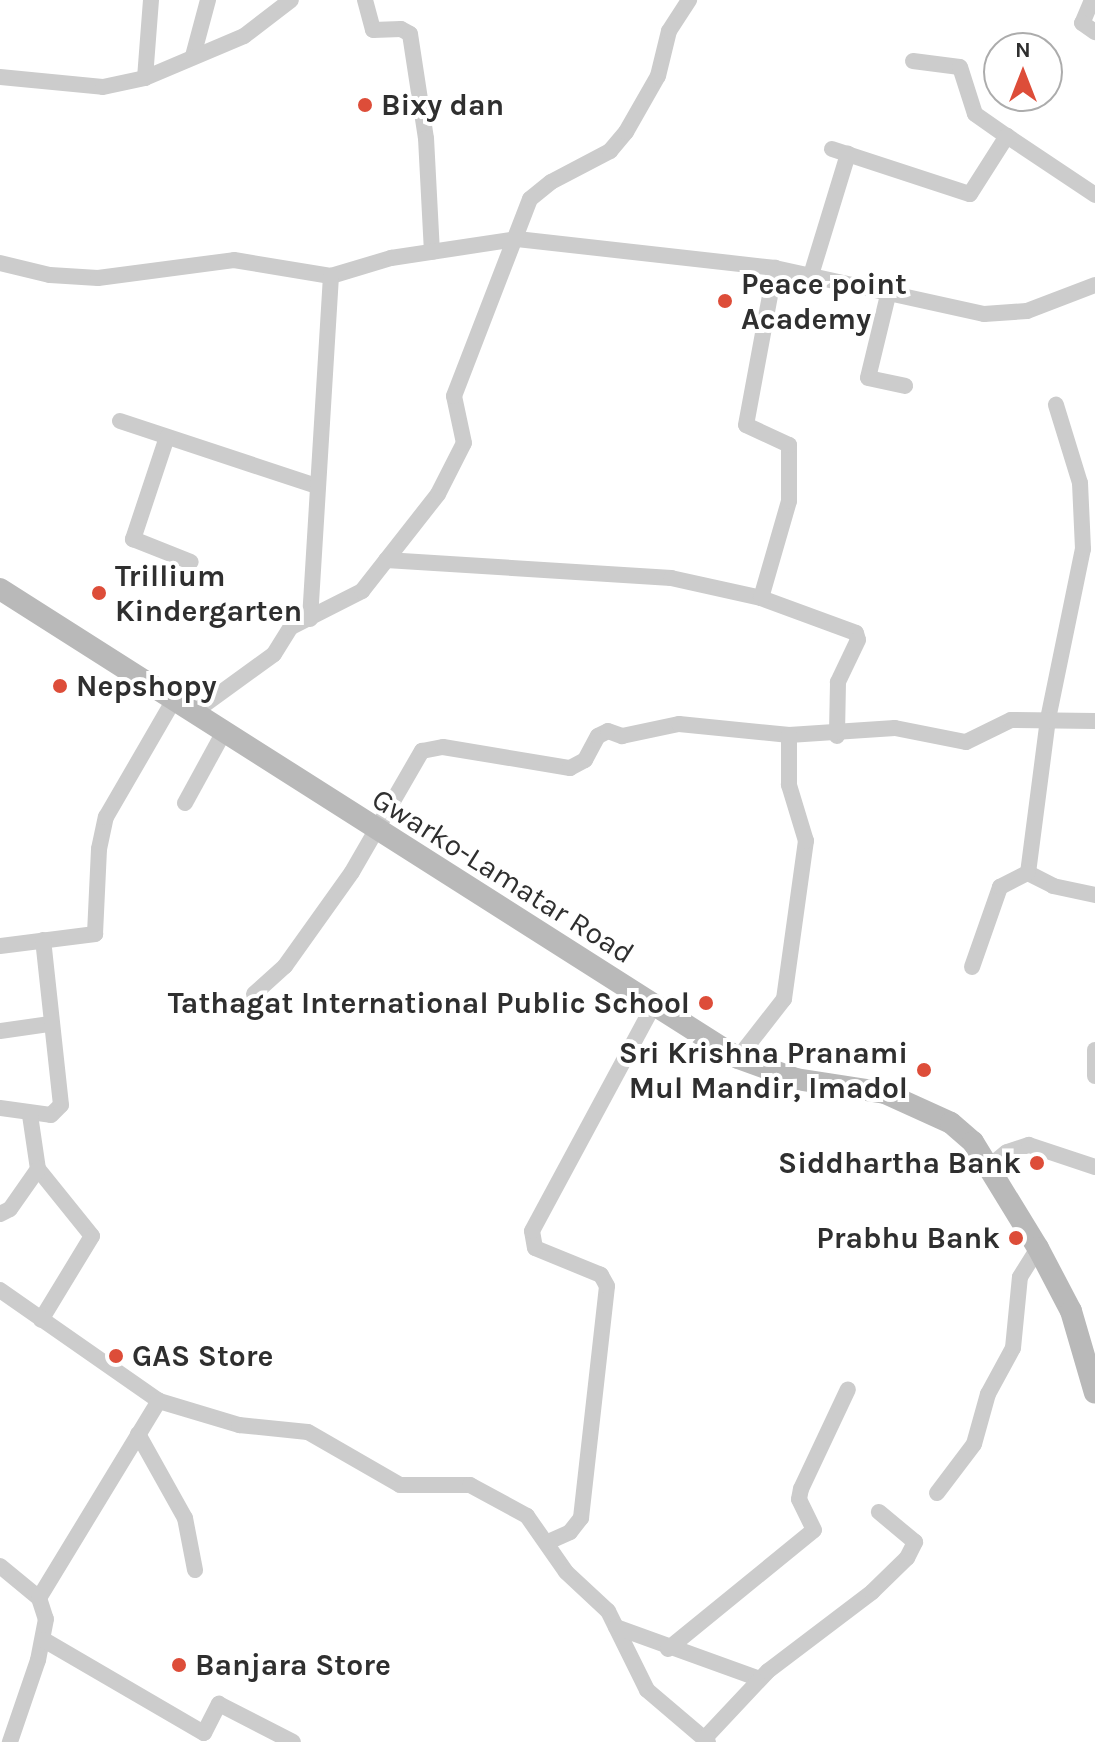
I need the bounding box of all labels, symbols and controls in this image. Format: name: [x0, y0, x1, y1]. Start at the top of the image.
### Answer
north arrow: [983, 32, 1063, 112]
text: N: [1015, 37, 1031, 63]
place label: Bixy dan: [381, 87, 504, 123]
marker: Bixy dan: [356, 96, 374, 114]
place label: Peace point Academy: [741, 266, 907, 336]
marker: Peace point Academy: [716, 292, 734, 310]
place label: Trillium Kindergarten: [115, 558, 302, 628]
marker: Trillium Kindergarten: [90, 584, 108, 602]
place label: Nepshopy: [76, 668, 217, 704]
marker: Nepshopy: [51, 677, 69, 695]
street label: Gwarko-Lamatar Road: [365, 781, 641, 971]
place label: Tathagat International Public School: [168, 985, 690, 1021]
marker: Tathagat International Public School: [697, 994, 715, 1012]
place label: Sri Krishna Pranami Mul Mandir, Imadol: [619, 1035, 908, 1106]
marker: Sri Krishna Pranami Mul Mandir, Imadol: [915, 1061, 933, 1079]
place label: Siddhartha Bank: [778, 1145, 1021, 1181]
marker: Siddhartha Bank: [1028, 1154, 1046, 1172]
place label: Prabhu Bank: [816, 1220, 1000, 1256]
marker: Prabhu Bank: [1007, 1229, 1025, 1247]
place label: GAS Store: [132, 1338, 273, 1374]
marker: GAS Store: [107, 1347, 125, 1365]
place label: Banjara Store: [195, 1647, 391, 1683]
marker: Banjara Store: [170, 1656, 188, 1674]

